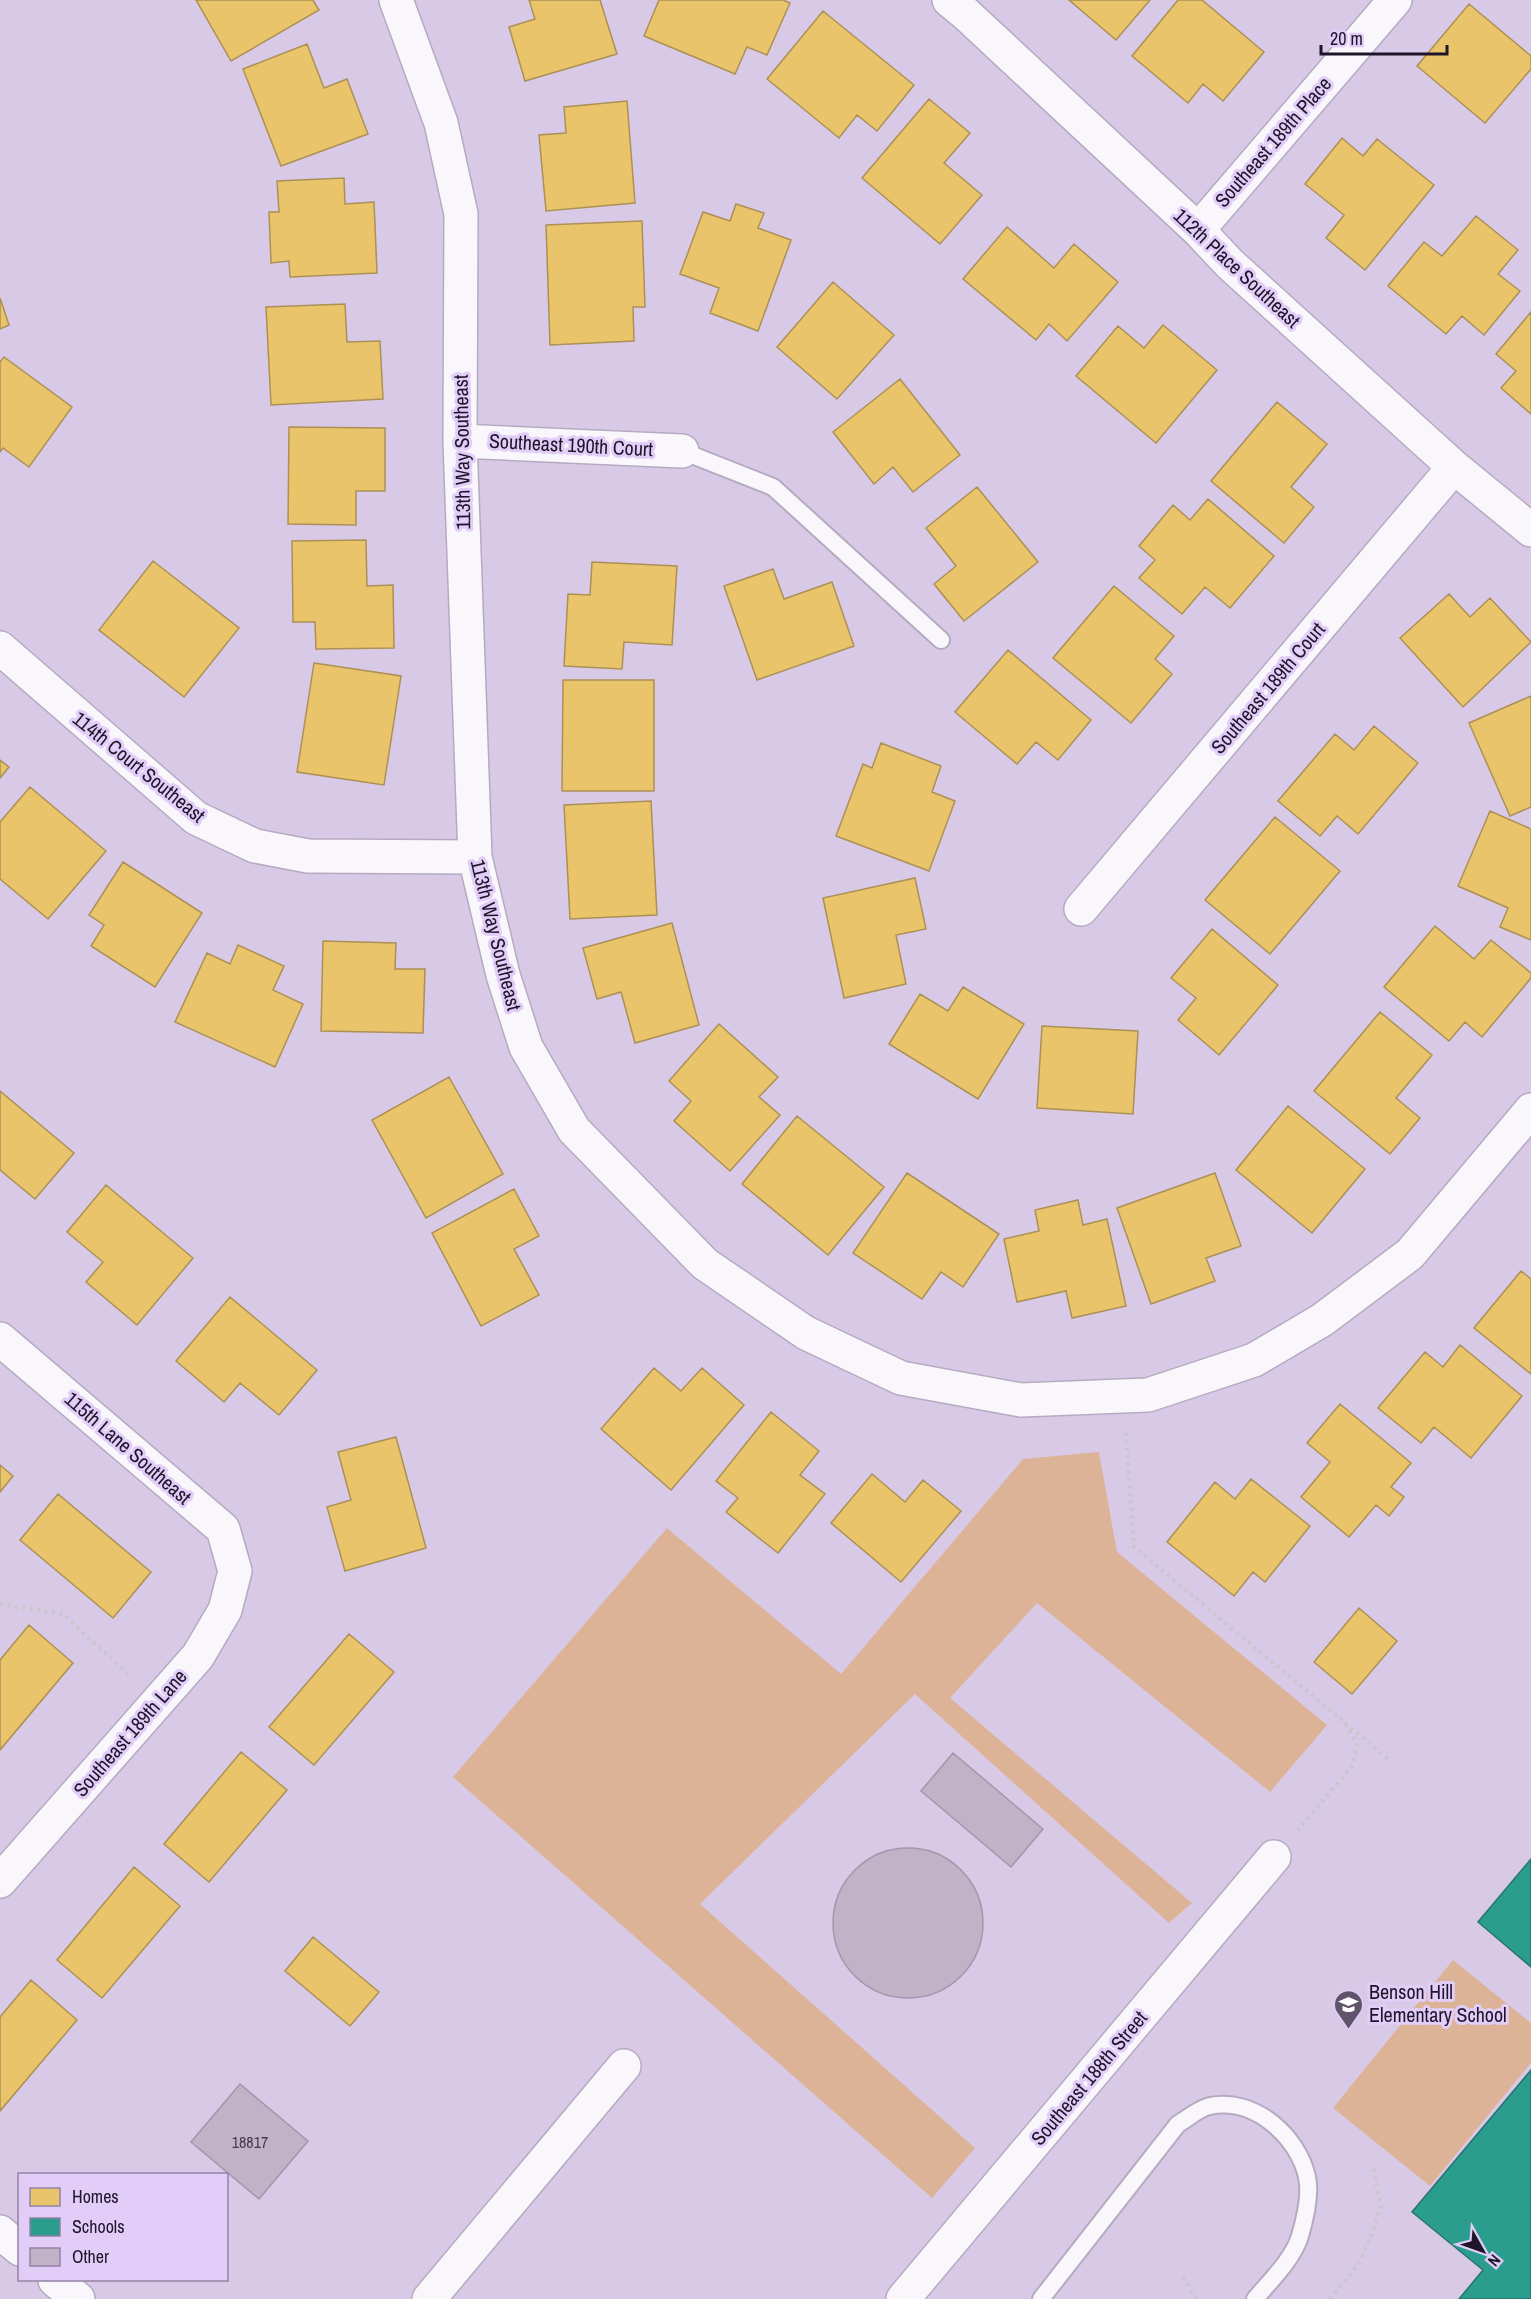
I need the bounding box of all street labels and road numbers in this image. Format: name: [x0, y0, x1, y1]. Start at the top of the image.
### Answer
street label: Southeast 189th Place: [1208, 71, 1337, 213]
street label: 112th Place Southeast: [1168, 202, 1307, 334]
street label: 113th Way Southeast: [447, 374, 476, 530]
street label: Southeast 190th Court: [488, 427, 654, 462]
street label: Southeast 189th Court: [1205, 616, 1331, 759]
street label: 114th Court Southeast: [68, 705, 211, 829]
street label: 113th Way Southeast: [465, 856, 528, 1014]
street label: 115th Lane Southeast: [59, 1385, 198, 1510]
street label: Southeast 189th Lane: [67, 1663, 192, 1802]
street label: Southeast 188th Street: [1024, 2004, 1153, 2151]

